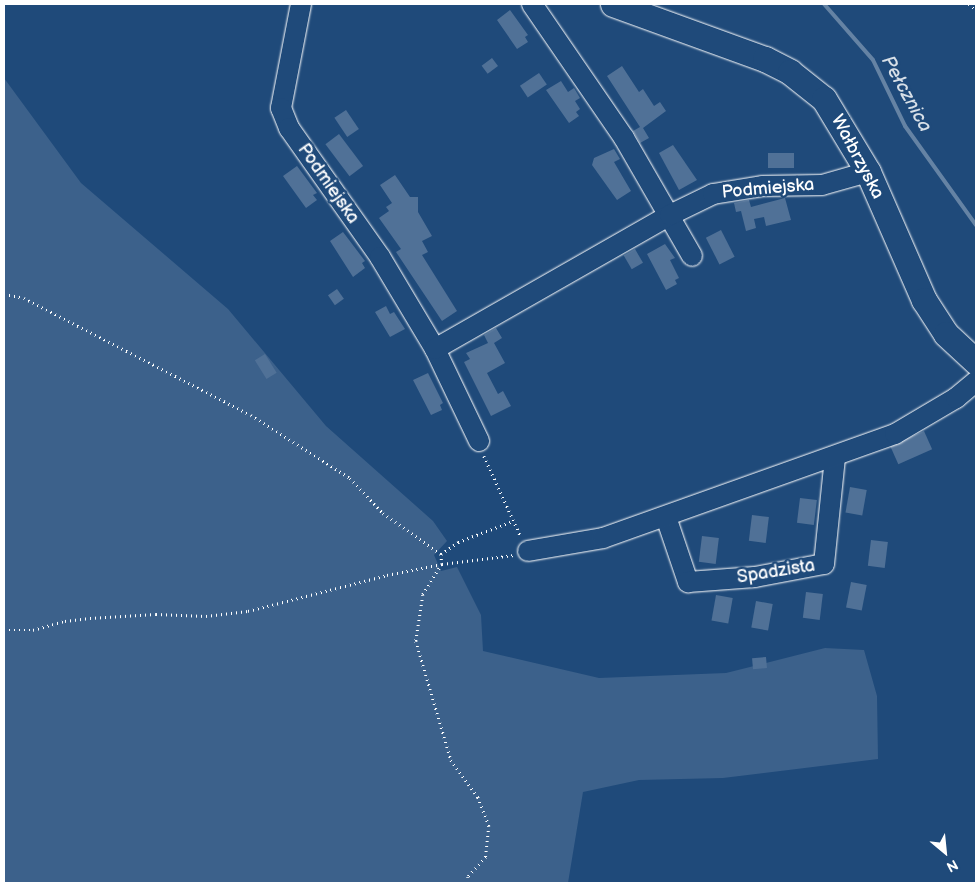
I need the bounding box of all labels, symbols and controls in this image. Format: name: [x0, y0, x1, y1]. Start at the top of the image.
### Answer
water label: Pełcznica: [876, 52, 936, 136]
street label: Wałbrzyska: [826, 111, 888, 203]
street label: Podmiejska: [293, 140, 363, 228]
street label: Podmiejska: [721, 174, 815, 204]
street label: Spadzista: [735, 555, 817, 589]
north arrow: [920, 827, 970, 877]
text: N: [944, 856, 961, 876]

